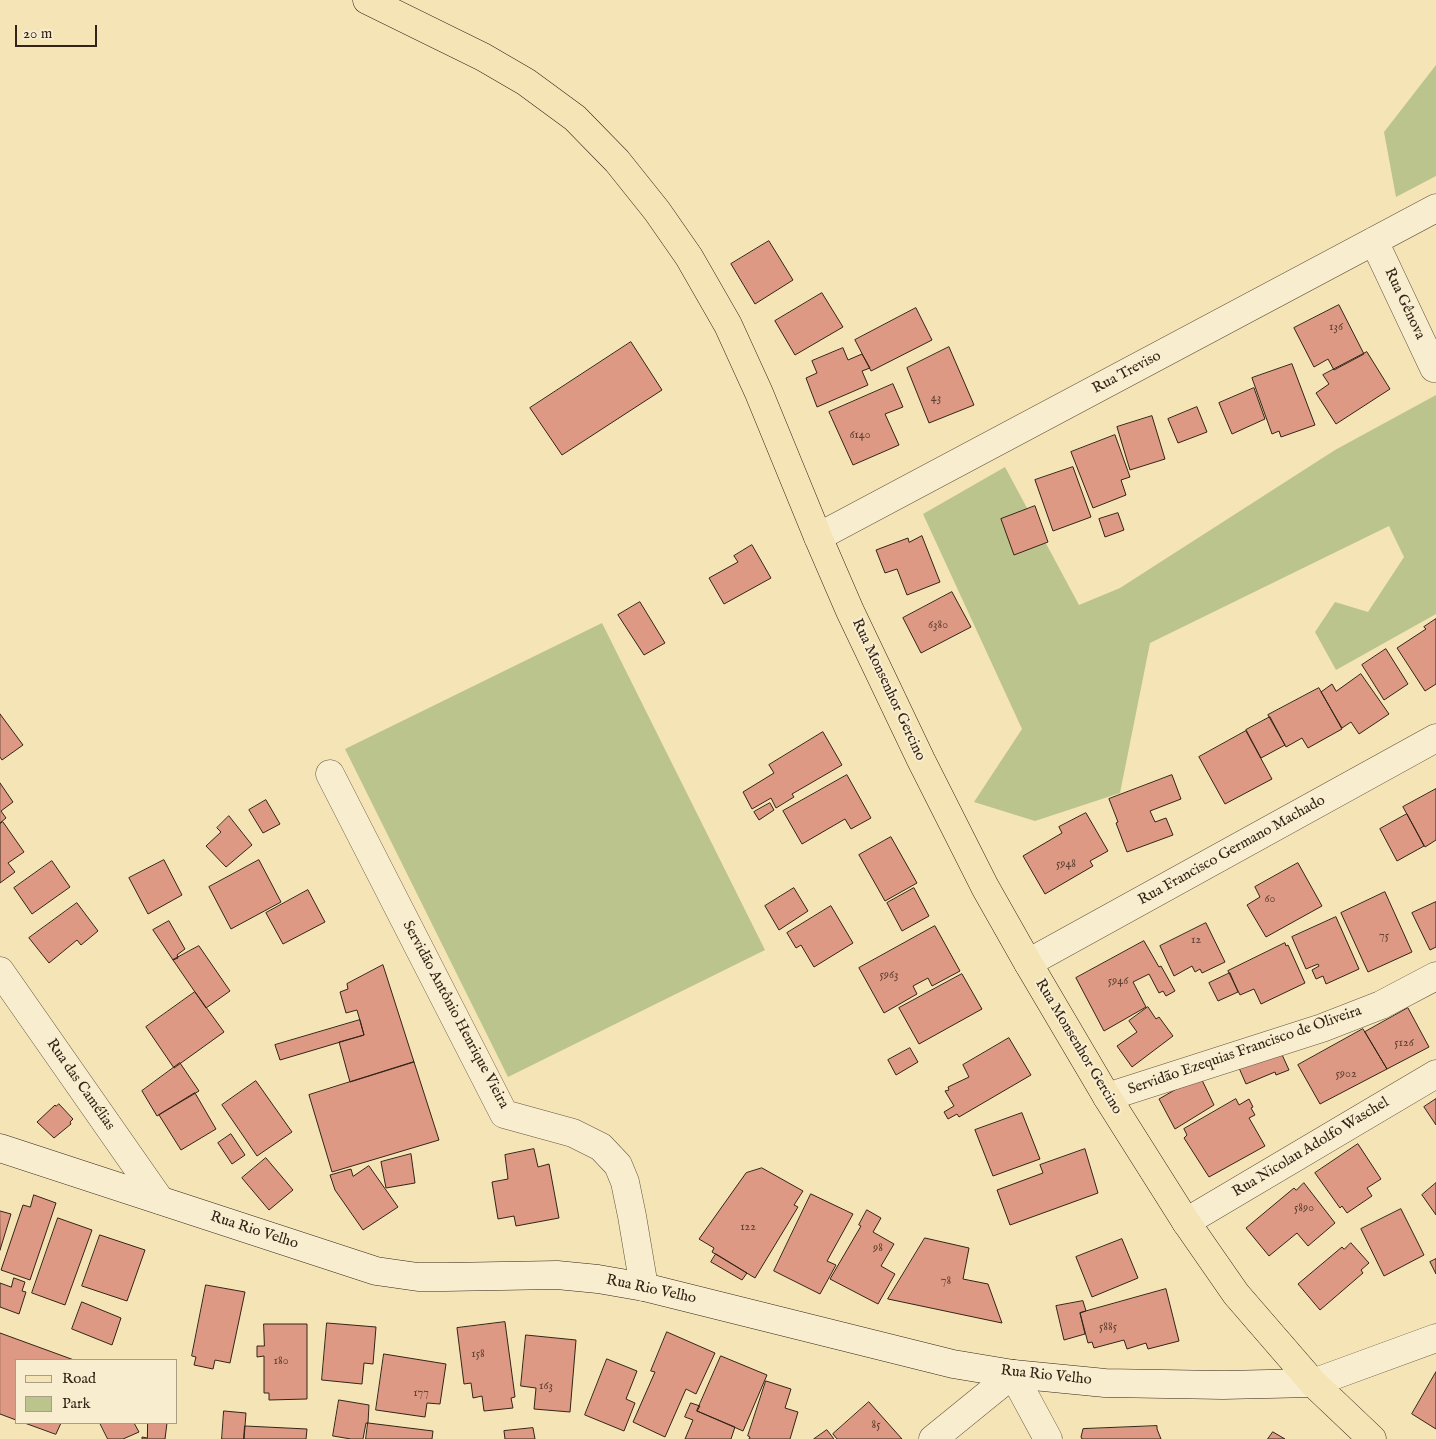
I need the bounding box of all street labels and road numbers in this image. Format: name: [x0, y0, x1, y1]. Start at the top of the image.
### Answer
street label: Rua Gênova: [1380, 265, 1428, 343]
street label: Rua Treviso: [1090, 347, 1164, 399]
street label: Rua Monsenhor Gercino: [847, 616, 929, 764]
street label: Rua Francisco Germano Machado: [1135, 792, 1329, 910]
street label: Servidão Antônio Henrique Vieira: [398, 918, 512, 1112]
street label: Rua Monsenhor Gercino: [1030, 976, 1126, 1118]
street label: Servidão Ezequias Francisco de Oliveira: [1126, 1002, 1364, 1100]
street label: Rua das Camélias: [42, 1036, 118, 1134]
street label: Rua Nicolau Adolfo Waschel: [1230, 1094, 1392, 1202]
street label: Rua Rio Velho: [208, 1208, 300, 1254]
street label: Rua Rio Velho: [604, 1272, 698, 1308]
street label: Rua Rio Velho: [1000, 1362, 1092, 1390]

